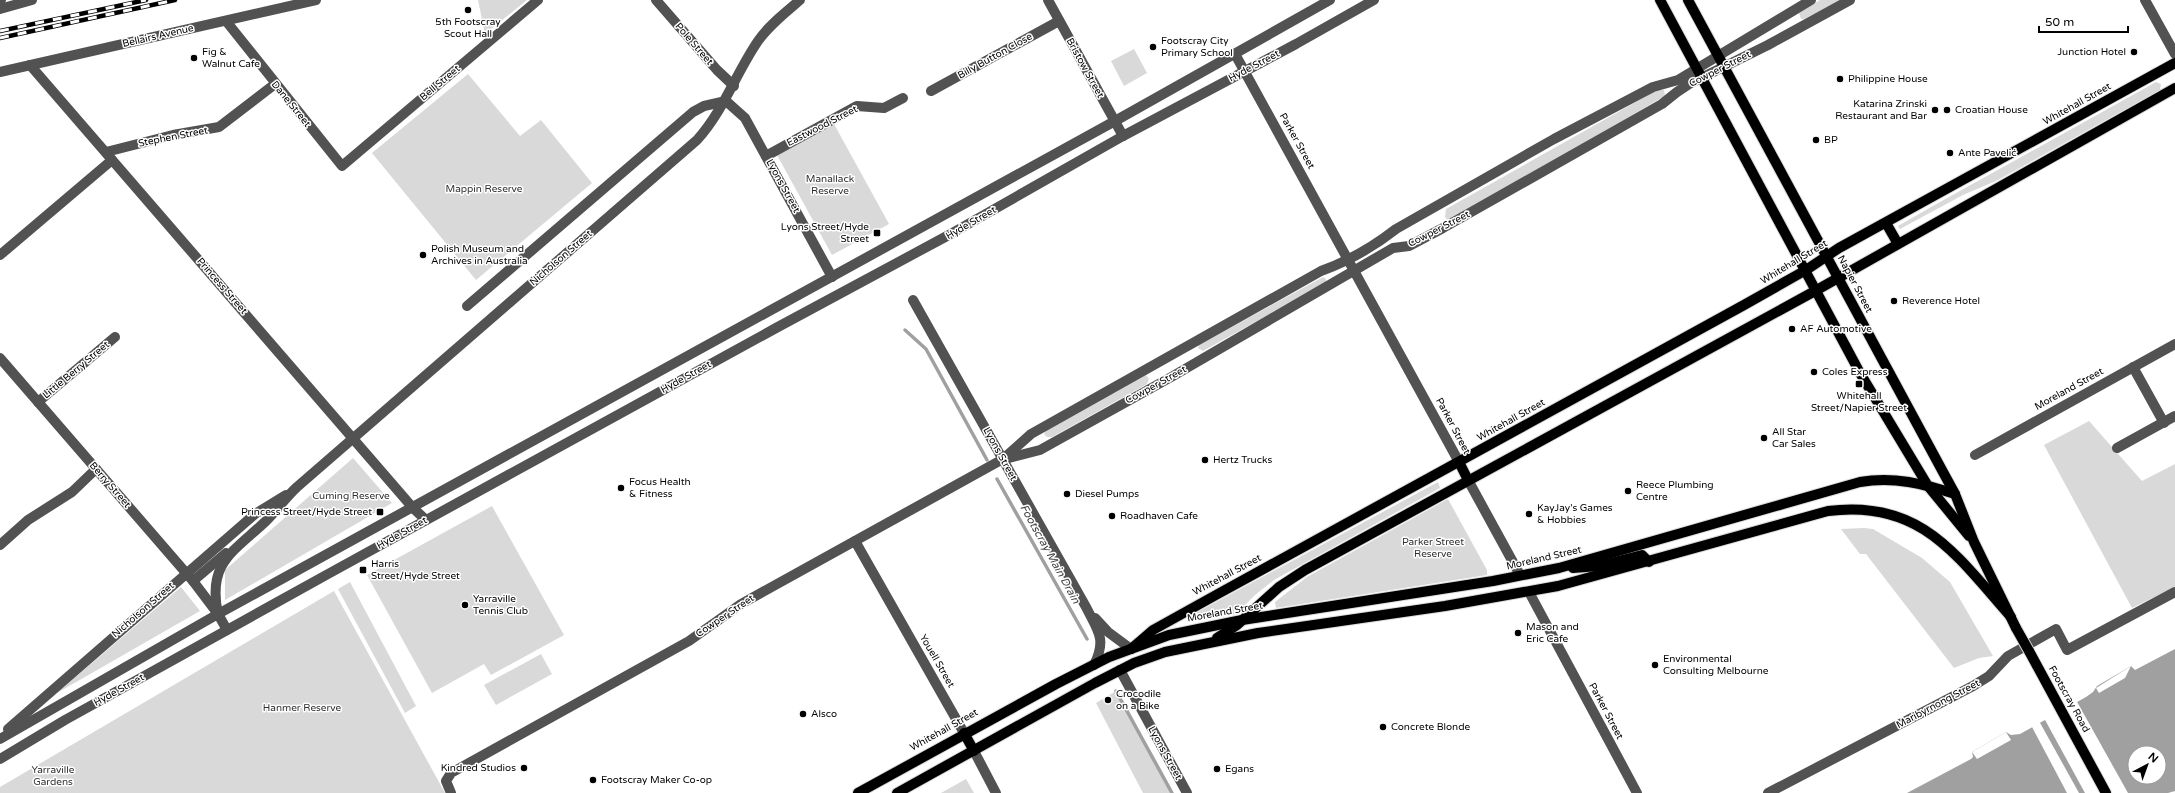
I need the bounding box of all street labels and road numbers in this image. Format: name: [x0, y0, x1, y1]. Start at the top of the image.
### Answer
street label: Pole Street: [672, 20, 716, 68]
street label: Bellairs Avenue: [121, 22, 195, 50]
street label: Billy Button Close: [956, 30, 1035, 82]
street label: Bristow Street: [1064, 36, 1107, 100]
street label: Hyde Street: [1226, 47, 1282, 84]
street label: Cowper Street: [1687, 48, 1753, 90]
street label: Bell Street: [417, 63, 463, 103]
street label: Dane Street: [269, 78, 313, 130]
street label: Whitehall Street: [2041, 80, 2113, 128]
street label: Eastwood Street: [785, 103, 860, 149]
street label: Parker Street: [1277, 111, 1317, 171]
street label: Stephen Street: [137, 124, 209, 150]
street label: Lyons Street: [763, 157, 803, 215]
street label: Hyde Street: [944, 204, 998, 242]
street label: Cowper Street: [1406, 208, 1472, 250]
street label: Nicholson Street: [527, 228, 595, 288]
street label: Whitehall Street: [1758, 237, 1830, 287]
street label: Napier Street: [1835, 253, 1875, 315]
street label: Princess Street: [194, 255, 250, 317]
street label: Little Berry Street: [40, 338, 112, 401]
street label: Hyde Street: [659, 358, 714, 396]
street label: Cowper Street: [1123, 363, 1189, 407]
street label: Moreland Street: [2033, 365, 2106, 413]
street label: Parker Street: [1433, 396, 1473, 456]
street label: Whitehall Street: [1475, 396, 1547, 444]
street label: Lyons Street: [980, 425, 1020, 483]
street label: Berry Street: [87, 460, 133, 510]
street label: Hyde Street: [375, 514, 430, 552]
street label: Moreland Street: [1505, 543, 1583, 572]
street label: Whitehall Street: [1191, 552, 1264, 598]
street label: Nicholson Street: [109, 580, 177, 640]
street label: Cowper Street: [694, 592, 757, 640]
street label: Moreland Street: [1186, 599, 1264, 625]
street label: Youell Street: [917, 632, 957, 690]
street label: Footscray Road: [2046, 664, 2092, 734]
street label: Hyde Street: [92, 671, 147, 709]
street label: Maribyrnong Street: [1894, 677, 1982, 731]
street label: Parker Street: [1586, 681, 1626, 741]
street label: Whitehall Street: [908, 706, 980, 754]
street label: Lyons Street: [1145, 724, 1185, 782]

